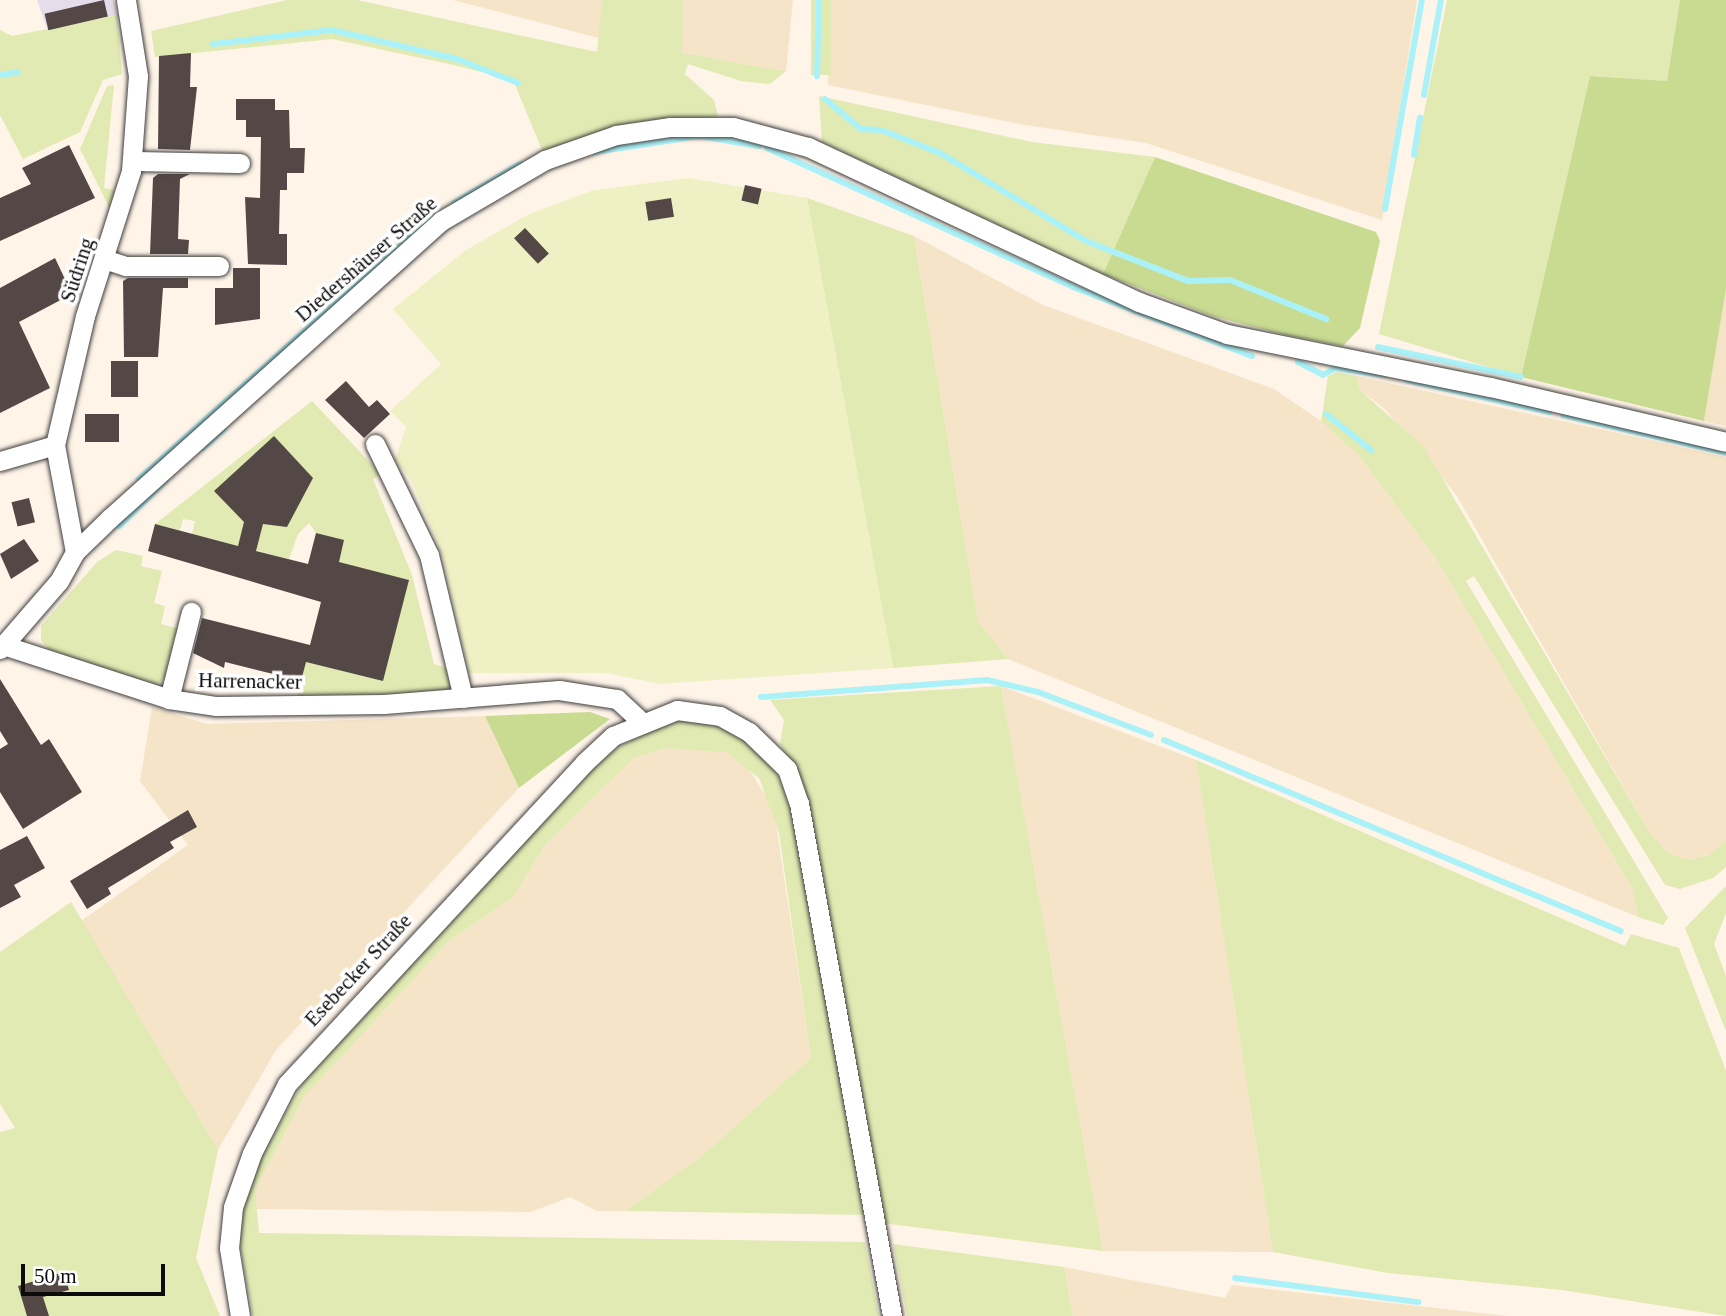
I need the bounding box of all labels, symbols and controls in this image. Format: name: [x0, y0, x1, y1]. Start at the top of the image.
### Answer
street label: Diedershäuser Straße: [290, 191, 442, 327]
street label: Südring: [55, 234, 99, 306]
street label: Harrenacker: [198, 667, 302, 695]
street label: Esebecker Straße: [299, 908, 417, 1032]
scale bar: [24, 1250, 168, 1294]
text: 50 m: [34, 1264, 77, 1288]

